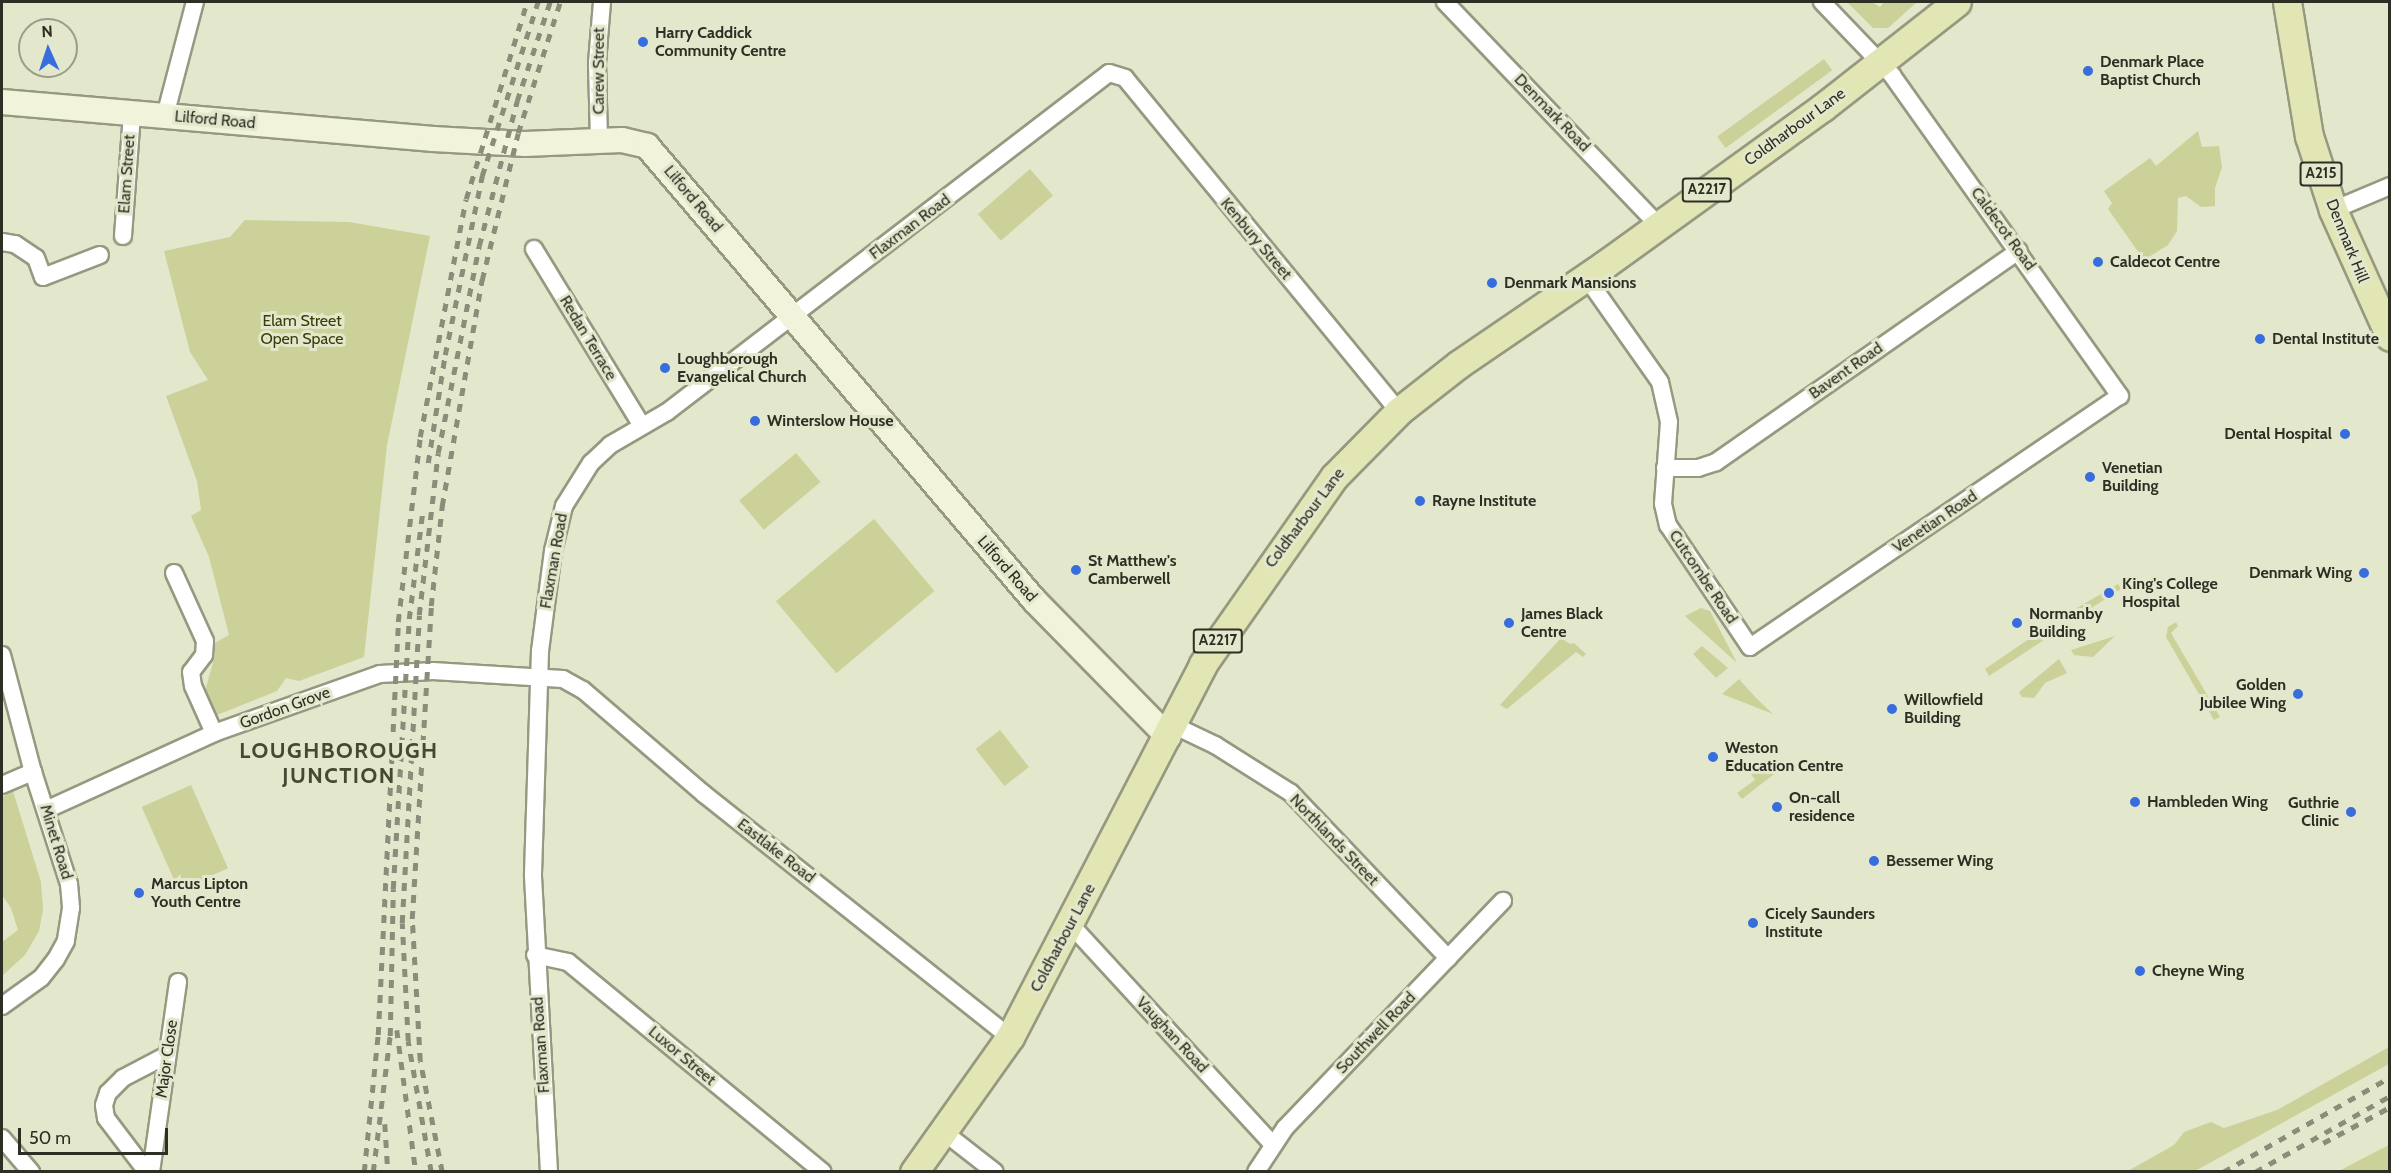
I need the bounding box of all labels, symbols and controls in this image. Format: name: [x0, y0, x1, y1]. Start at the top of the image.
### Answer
north arrow: [18, 18, 78, 78]
text: N: [41, 22, 53, 41]
place label: Harry Caddick Community Centre: [655, 23, 786, 61]
street label: Carew Street: [589, 28, 609, 114]
marker: Harry Caddick Community Centre: [636, 35, 650, 49]
place label: Denmark Place Baptist Church: [2100, 52, 2204, 90]
marker: Denmark Place Baptist Church: [2081, 64, 2095, 78]
street label: Denmark Road: [1510, 70, 1594, 156]
street label: Coldharbour Lane: [1741, 84, 1849, 170]
street label: Lilford Road: [174, 107, 256, 133]
street label: Elam Street: [115, 134, 139, 214]
street label: Lilford Road: [660, 162, 726, 236]
road number: A215: [2298, 162, 2344, 186]
road number: A2217: [1682, 178, 1732, 202]
street label: Caldecot Road: [1966, 184, 2040, 274]
street label: Flaxman Road: [866, 190, 954, 264]
street label: Kenbury Street: [1216, 194, 1296, 284]
street label: Denmark Hill: [2322, 196, 2372, 286]
place label: Caldecot Centre: [2110, 252, 2220, 272]
marker: Caldecot Centre: [2091, 255, 2105, 269]
place label: Denmark Mansions: [1504, 273, 1636, 293]
marker: Denmark Mansions: [1485, 276, 1499, 290]
street label: Redan Terrace: [555, 292, 621, 384]
park label: Elam Street Open Space: [260, 311, 344, 349]
place label: Dental Institute: [2272, 329, 2379, 349]
marker: Dental Institute: [2253, 332, 2267, 346]
street label: Bavent Road: [1806, 339, 1886, 403]
place label: Loughborough Evangelical Church: [677, 349, 807, 387]
marker: Loughborough Evangelical Church: [658, 361, 672, 375]
place label: Winterslow House: [767, 411, 893, 431]
marker: Winterslow House: [748, 414, 762, 428]
place label: Dental Hospital: [2224, 424, 2332, 444]
marker: Dental Hospital: [2336, 425, 2354, 443]
place label: Venetian Building: [2102, 458, 2163, 496]
street label: Coldharbour Lane: [1261, 464, 1349, 572]
marker: Venetian Building: [2083, 470, 2097, 484]
street label: Venetian Road: [1889, 487, 1981, 557]
place label: Rayne Institute: [1432, 491, 1536, 511]
marker: Rayne Institute: [1413, 494, 1427, 508]
street label: Flaxman Road: [536, 512, 572, 610]
street label: Cutcombe Road: [1665, 527, 1741, 627]
street label: Lilford Road: [973, 532, 1041, 606]
place label: St Matthew's Camberwell: [1088, 551, 1176, 589]
marker: St Matthew's Camberwell: [1069, 563, 1083, 577]
place label: Denmark Wing: [2249, 563, 2352, 583]
marker: Denmark Wing: [2357, 566, 2371, 580]
place label: King's College Hospital: [2122, 574, 2218, 612]
marker: King's College Hospital: [2100, 584, 2118, 602]
place label: James Black Centre: [1521, 604, 1603, 642]
place label: Normanby Building: [2029, 604, 2103, 642]
marker: James Black Centre: [1502, 616, 1516, 630]
marker: Normanby Building: [2010, 616, 2024, 630]
road number: A2217: [1192, 629, 1244, 653]
place label: Golden Jubilee Wing: [2200, 675, 2286, 713]
street label: Gordon Grove: [237, 683, 333, 733]
marker: Golden Jubilee Wing: [2291, 687, 2305, 701]
place label: Willowfield Building: [1904, 690, 1983, 728]
marker: Willowfield Building: [1885, 702, 1899, 716]
district label: LOUGHBOROUGH JUNCTION: [239, 737, 439, 788]
place label: Weston Education Centre: [1725, 738, 1843, 776]
marker: Weston Education Centre: [1706, 750, 1720, 764]
place label: On-call residence: [1789, 788, 1855, 826]
street label: Northlands Street: [1286, 790, 1382, 890]
place label: Hambleden Wing: [2147, 792, 2268, 812]
place label: Guthrie Clinic: [2288, 793, 2339, 831]
marker: Hambleden Wing: [2128, 795, 2142, 809]
marker: On-call residence: [1770, 800, 1784, 814]
street label: Minet Road: [36, 802, 76, 882]
marker: Guthrie Clinic: [2344, 805, 2358, 819]
street label: Eastlake Road: [733, 815, 819, 887]
place label: Bessemer Wing: [1886, 851, 1993, 871]
marker: Bessemer Wing: [1867, 854, 1881, 868]
place label: Marcus Lipton Youth Centre: [151, 874, 248, 912]
street label: Coldharbour Lane: [1026, 881, 1100, 995]
marker: Marcus Lipton Youth Centre: [132, 886, 146, 900]
place label: Cicely Saunders Institute: [1765, 904, 1875, 942]
marker: Cicely Saunders Institute: [1746, 916, 1760, 930]
place label: Cheyne Wing: [2152, 961, 2244, 981]
marker: Cheyne Wing: [2133, 964, 2147, 978]
street label: Southwell Road: [1332, 988, 1420, 1078]
street label: Vaughan Road: [1132, 993, 1212, 1077]
street label: Flaxman Road: [528, 996, 554, 1094]
street label: Major Close: [152, 1019, 182, 1099]
street label: Luxor Street: [644, 1022, 720, 1090]
scale bar: [21, 1116, 171, 1154]
text: 50 m: [29, 1127, 71, 1149]

